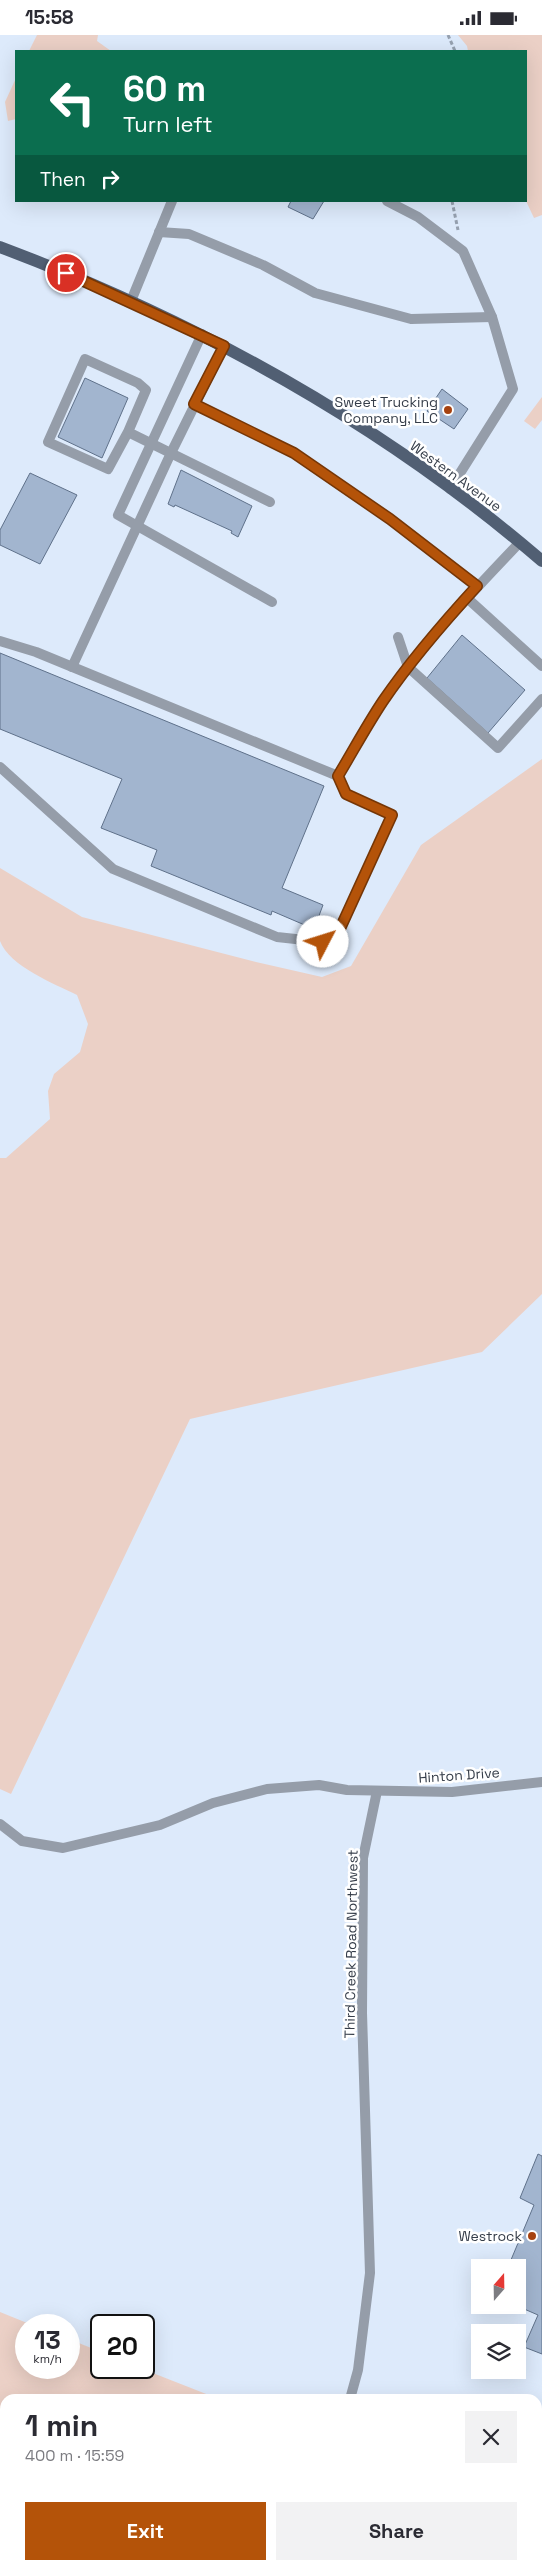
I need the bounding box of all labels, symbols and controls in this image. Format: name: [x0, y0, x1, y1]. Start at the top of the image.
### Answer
text: 15:58: [25, 5, 73, 30]
text: 60 m: [123, 67, 206, 111]
icon: left: [40, 70, 105, 135]
text: Turn left: [123, 110, 213, 138]
icon: right: [96, 165, 124, 193]
text: Then: [40, 167, 86, 192]
pin: [45, 252, 87, 294]
icon: arrive: [52, 259, 80, 287]
place label: Sweet Trucking Company, LLC: [334, 393, 438, 427]
marker: Sweet Trucking Company, LLC: [442, 404, 454, 416]
street label: Western Avenue: [407, 437, 505, 515]
position arrow: [296, 915, 348, 967]
street label: Hinton Drive: [418, 1763, 500, 1787]
street label: Third Creek Road Northwest: [340, 1849, 362, 2039]
place label: Westrock: [458, 2227, 522, 2245]
marker: Westrock: [526, 2230, 538, 2242]
north arrow: [471, 2259, 526, 2314]
map controls: [471, 2259, 526, 2379]
speed limit sign: 20: [90, 2314, 155, 2379]
text: 13: [34, 2324, 61, 2356]
button: layers: [471, 2324, 526, 2379]
text: km/h: [33, 2351, 62, 2367]
text: 1 min: [25, 2406, 98, 2445]
button: close: [465, 2411, 517, 2463]
text: 400 m · 15:59: [25, 2445, 124, 2466]
button: Exit: [25, 2502, 266, 2560]
button: Share: [276, 2502, 517, 2560]

